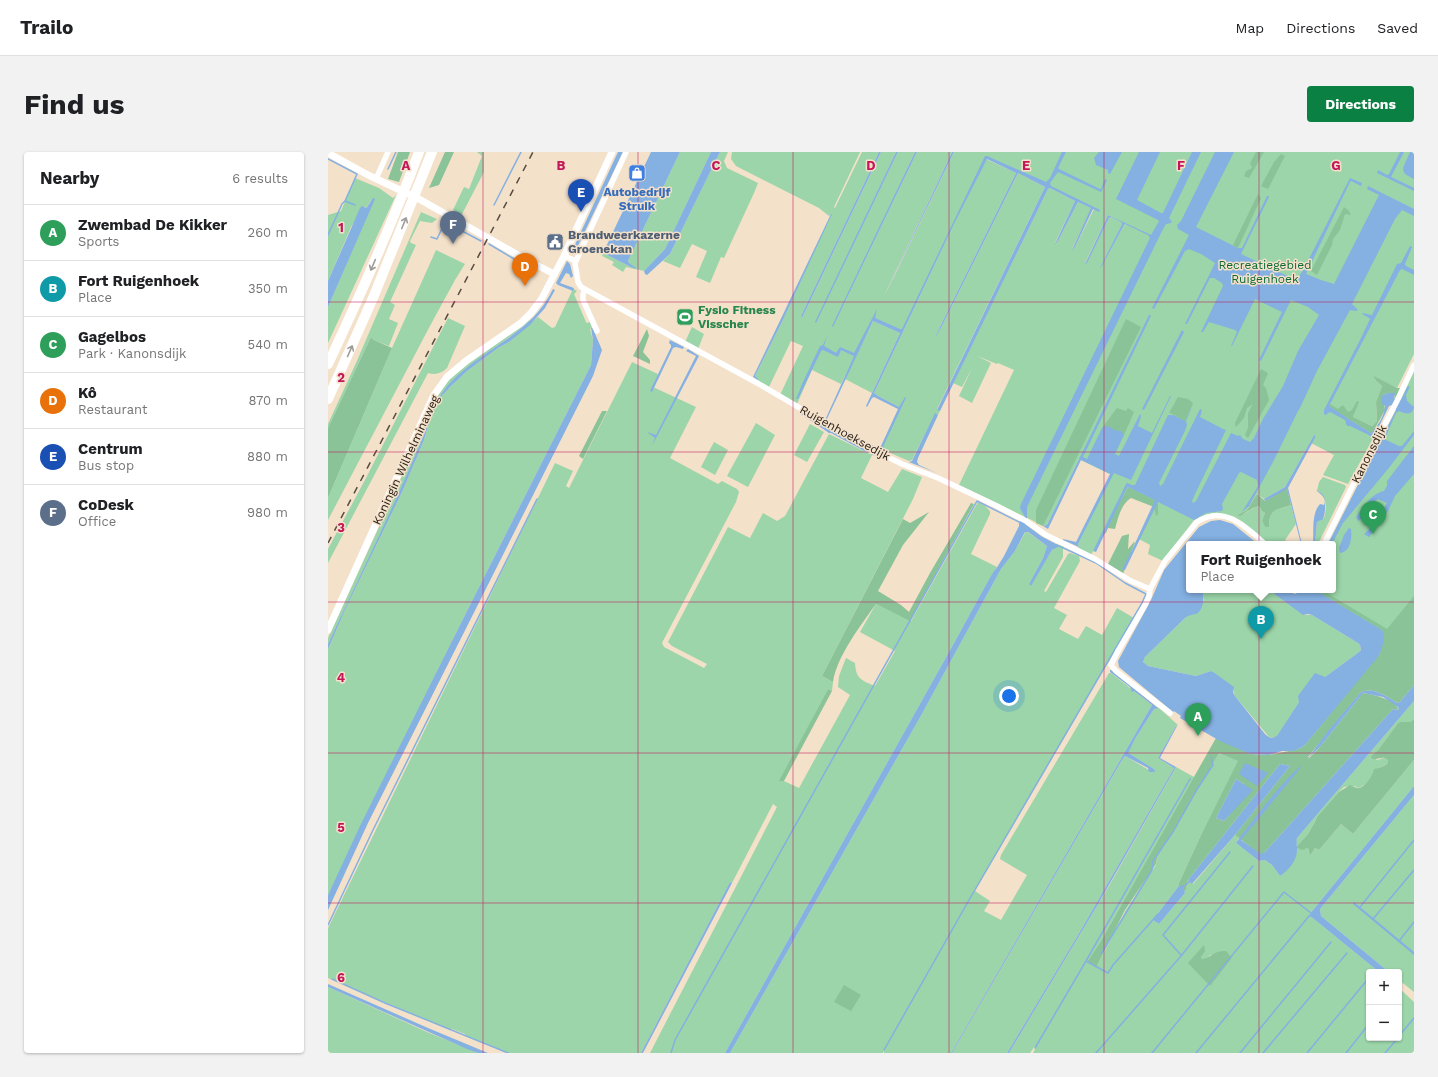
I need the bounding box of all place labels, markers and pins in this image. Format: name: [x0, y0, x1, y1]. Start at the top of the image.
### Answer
shop icon: Autobedrijf Struik: [627, 163, 647, 183]
pin: E: [568, 179, 594, 212]
place label: Autobedrijf Struik: [603, 185, 671, 213]
pin: F: [440, 211, 466, 244]
place label: Brandweerkazerne Groenekan: [568, 228, 680, 256]
public building icon: Brandweerkazerne Groenekan: [545, 232, 565, 252]
pin: D: [512, 253, 538, 286]
place label: Fysio Fitness Visscher: [698, 303, 776, 331]
sports icon: Fysio Fitness Visscher: [675, 307, 695, 327]
pin: C: [1360, 501, 1386, 534]
pin: B: [1248, 606, 1274, 639]
pin: A: [1185, 703, 1211, 736]

